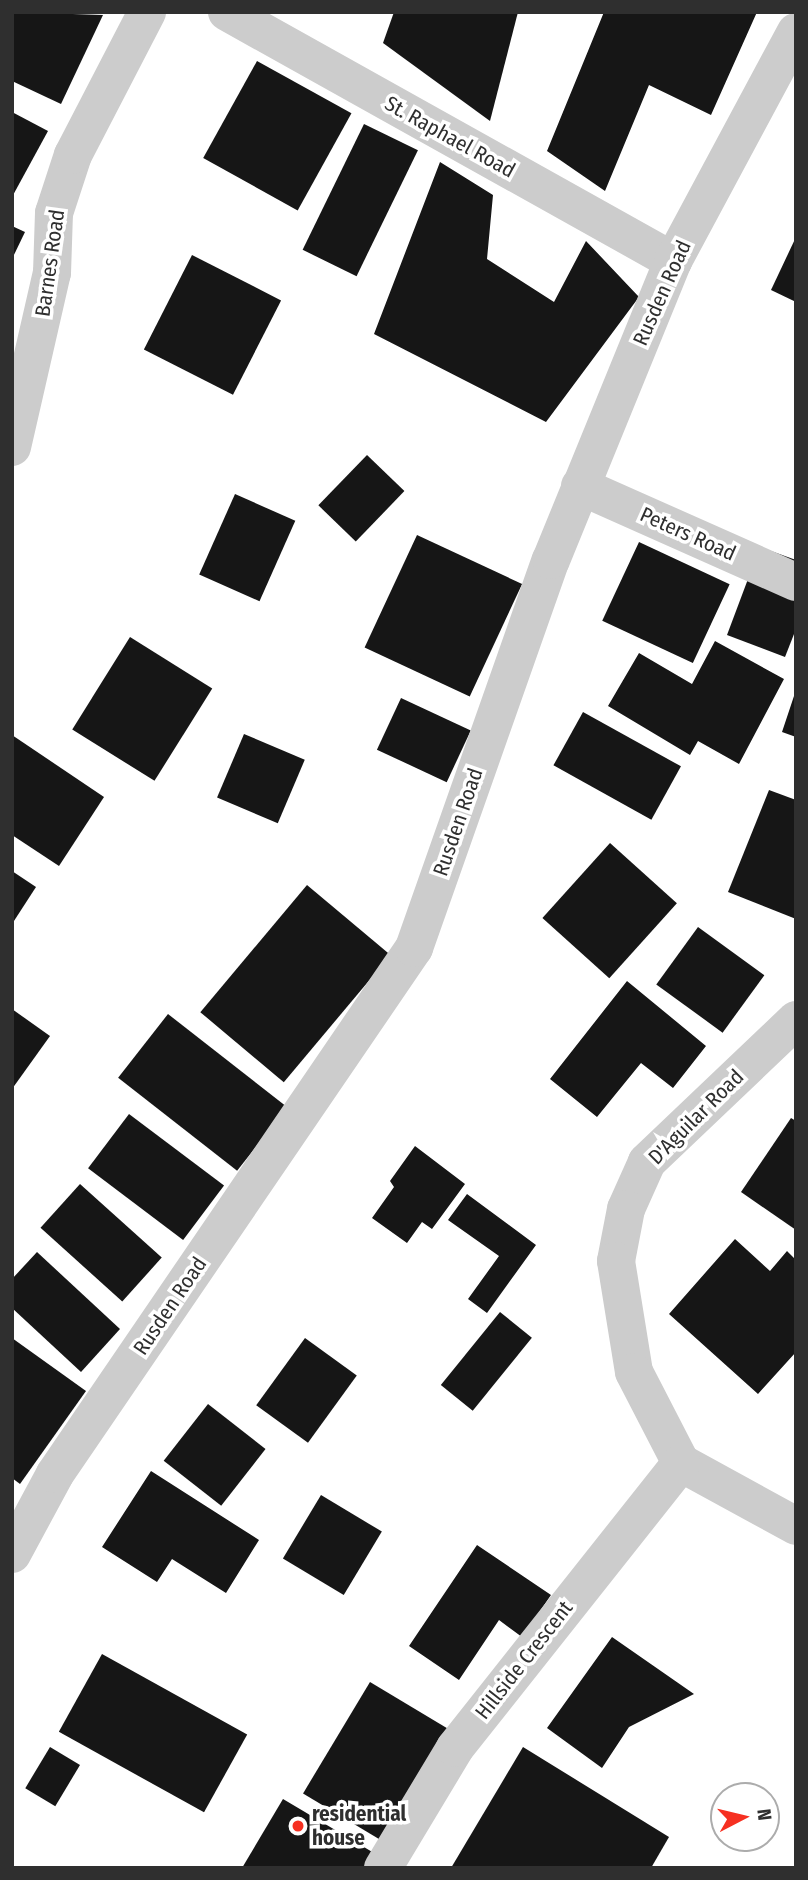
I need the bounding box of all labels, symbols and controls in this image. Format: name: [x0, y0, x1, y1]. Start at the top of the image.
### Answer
street label: St. Raphael Road: [380, 91, 520, 183]
street label: Barnes Road: [30, 208, 70, 318]
street label: Rusden Road: [628, 236, 696, 350]
street label: Peters Road: [636, 502, 740, 566]
street label: Rusden Road: [428, 765, 488, 879]
street label: D'Aguilar Road: [643, 1064, 749, 1170]
street label: Rusden Road: [128, 1252, 212, 1360]
street label: Hillside Crescent: [470, 1596, 578, 1724]
north arrow: [710, 1782, 780, 1852]
place label: residential house: [312, 1801, 406, 1851]
text: N: [752, 1808, 776, 1822]
marker: residential house: [290, 1818, 306, 1834]

